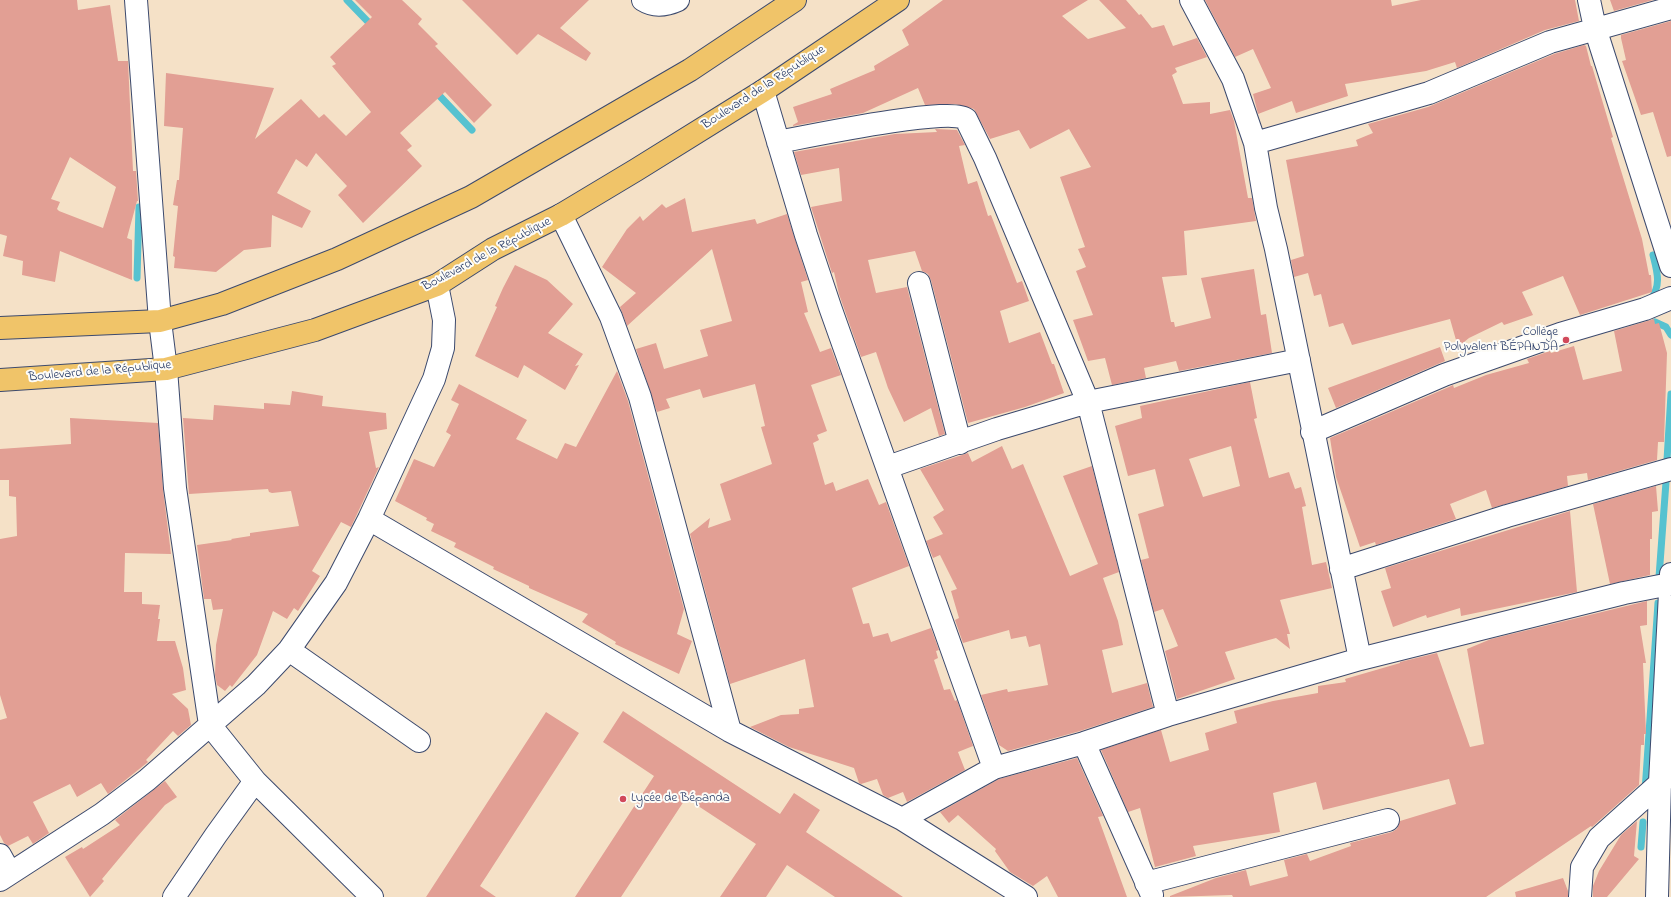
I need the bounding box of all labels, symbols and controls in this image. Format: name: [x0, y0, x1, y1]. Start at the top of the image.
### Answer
street label: Boulevard de la République: [700, 42, 828, 134]
street label: Boulevard de la République: [420, 214, 554, 296]
place label: Collège Polyvalent BÉPANDA: [1444, 325, 1558, 356]
marker: Collège Polyvalent BÉPANDA: [1561, 335, 1571, 345]
street label: Boulevard de la République: [28, 358, 172, 386]
place label: Lycée de Bépanda: [631, 791, 730, 807]
marker: Lycée de Bépanda: [618, 794, 628, 804]

